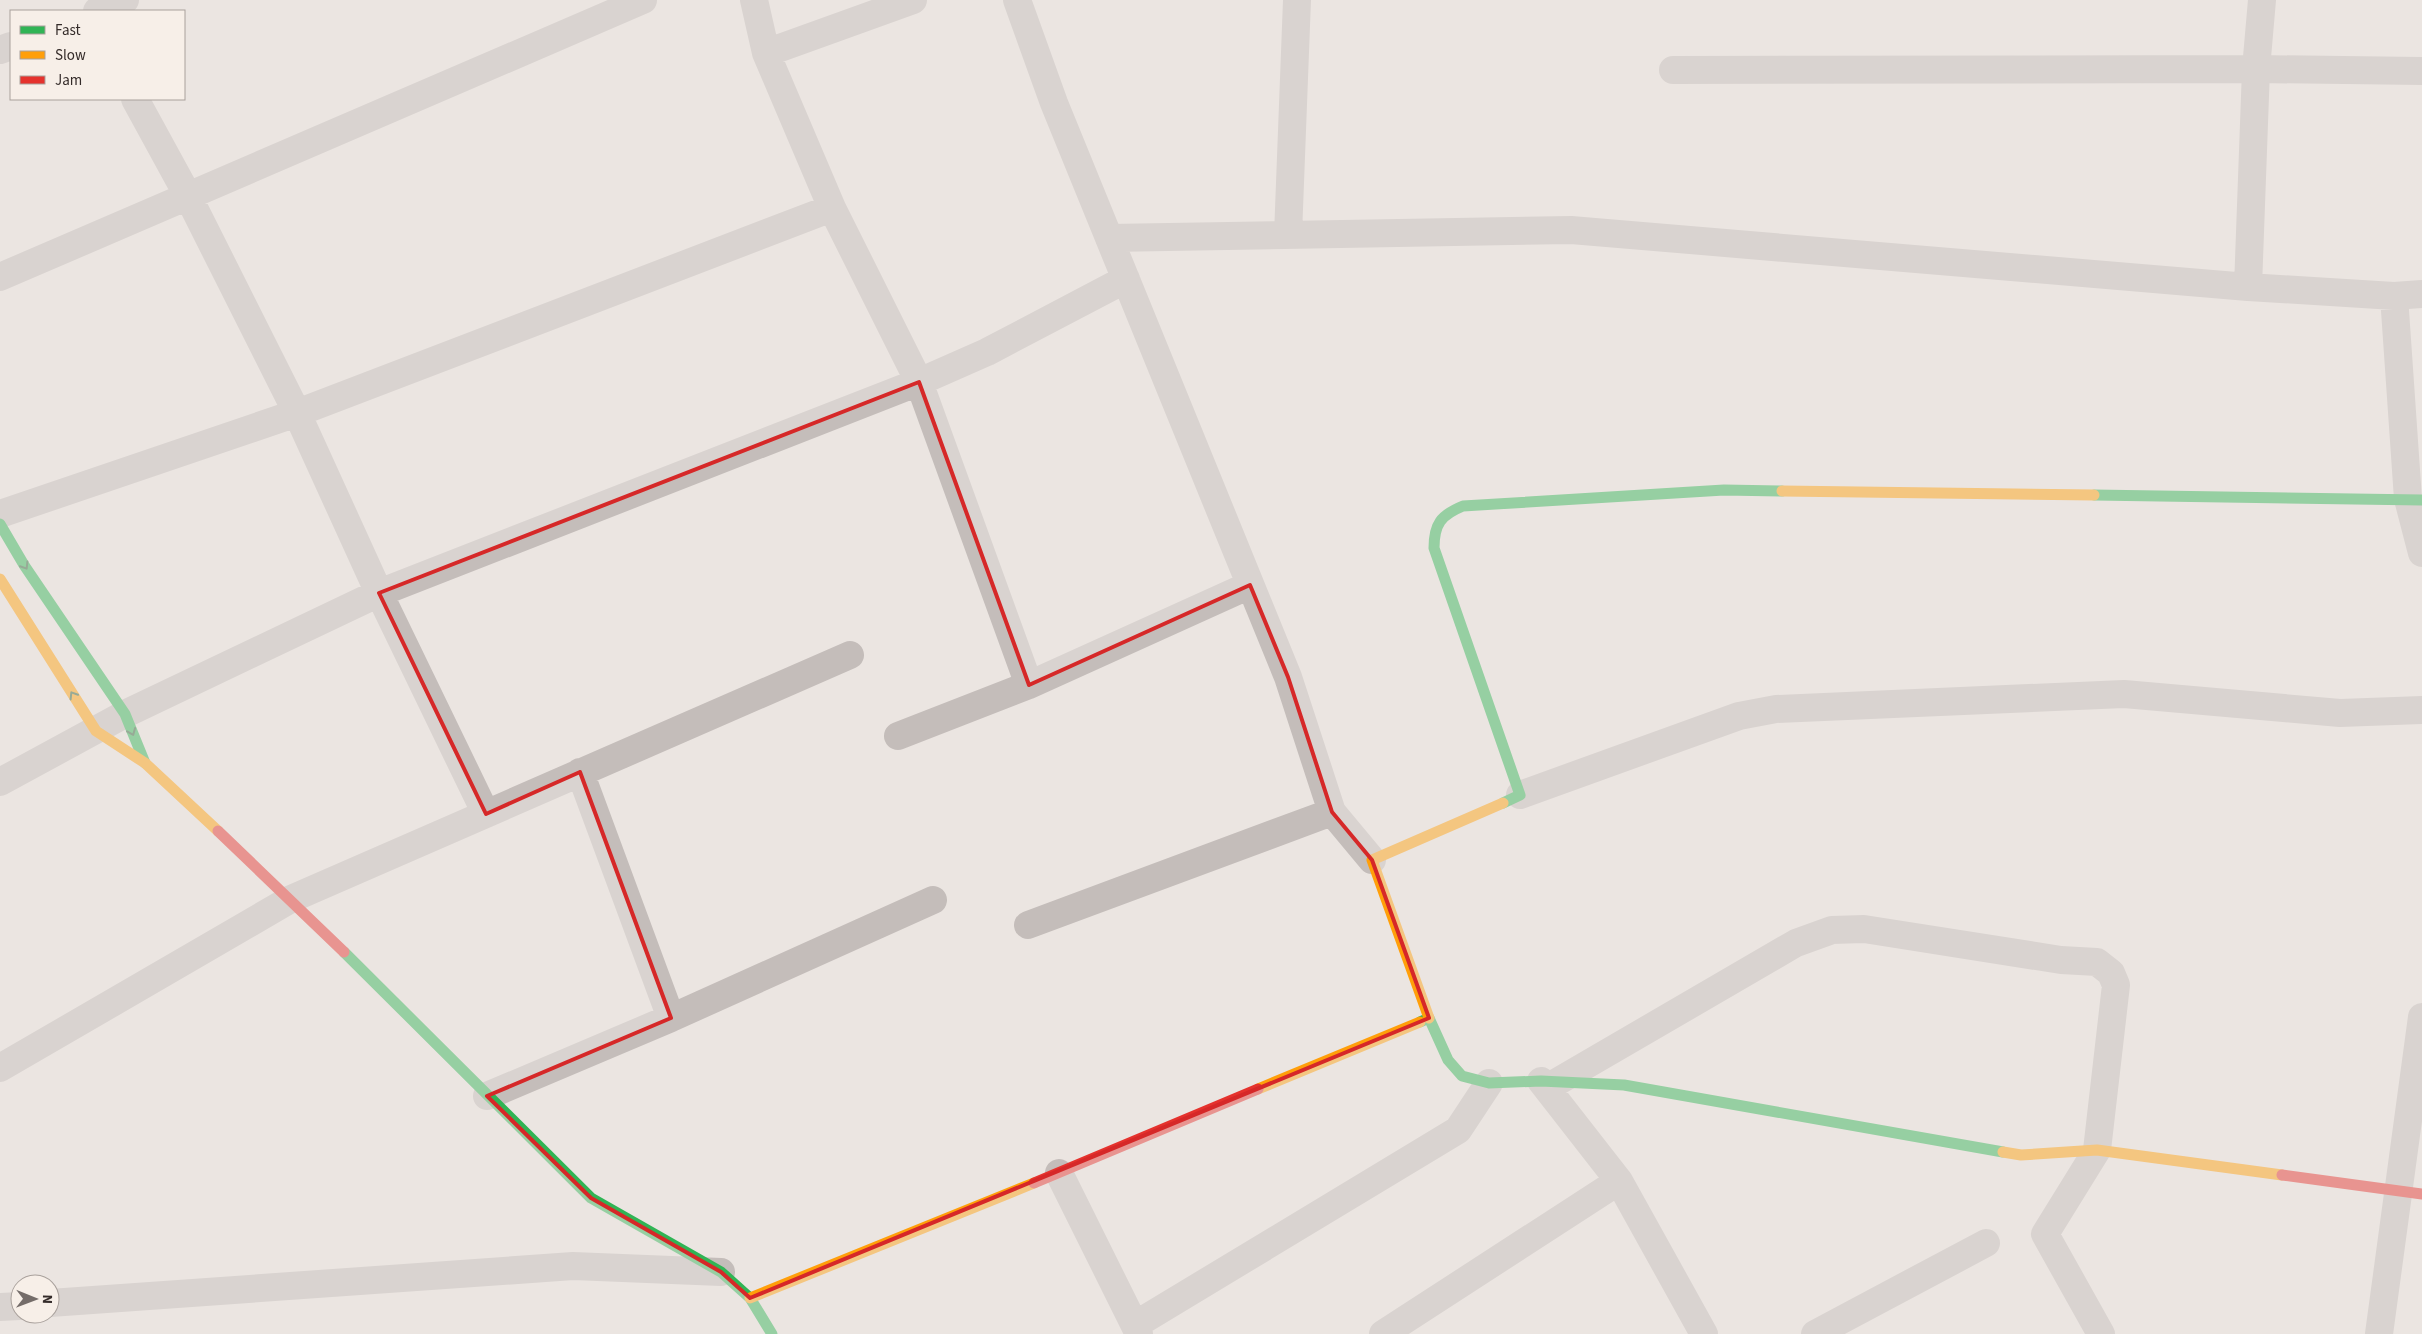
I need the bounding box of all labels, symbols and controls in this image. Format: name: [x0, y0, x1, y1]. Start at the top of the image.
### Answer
legend: [10, 10, 185, 100]
text: Fast: [55, 20, 81, 41]
text: Slow: [55, 45, 86, 66]
text: Jam: [55, 70, 82, 91]
one-way arrow: [19, 560, 28, 570]
one-way arrow: [70, 692, 79, 701]
one-way arrow: [125, 727, 136, 736]
north arrow: [10, 1274, 60, 1324]
text: N: [37, 1294, 57, 1304]

